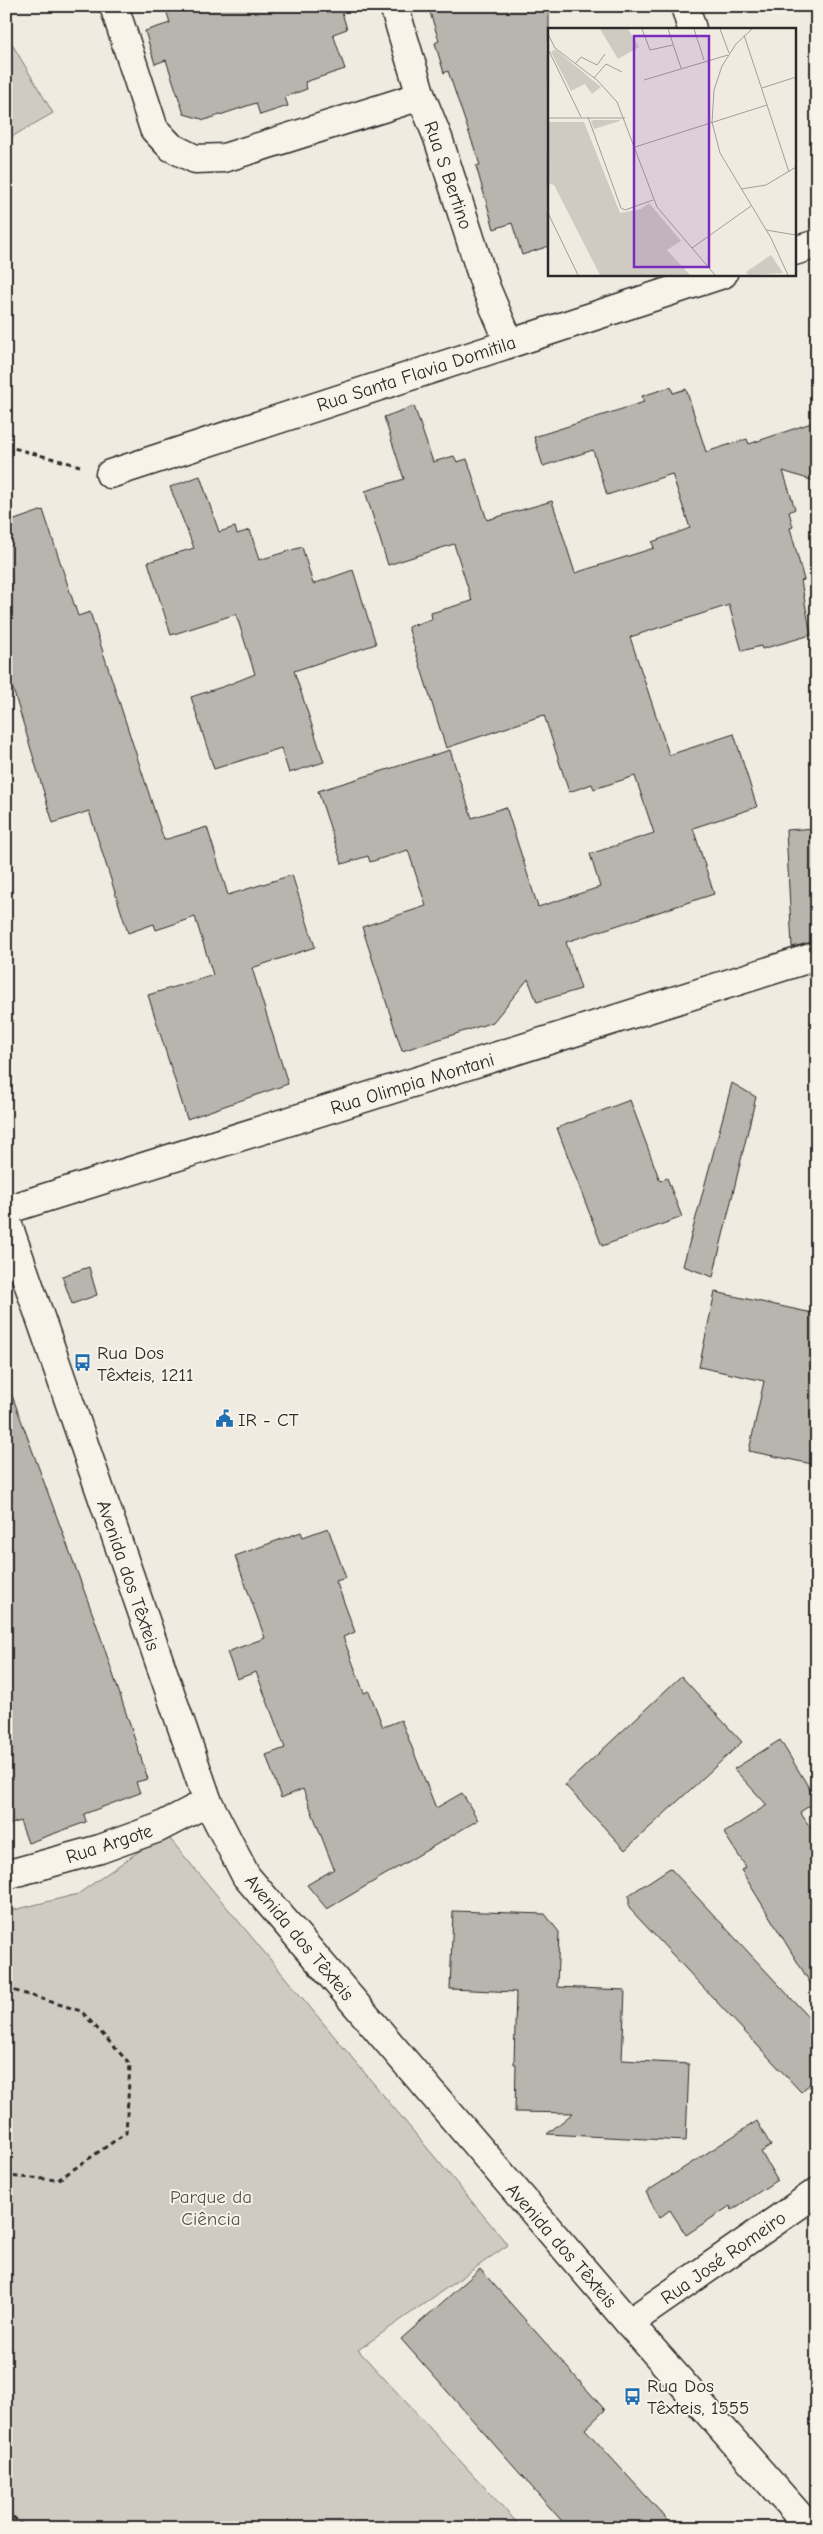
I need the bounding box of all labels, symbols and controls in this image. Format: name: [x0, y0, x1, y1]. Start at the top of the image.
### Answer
inset map: [548, 28, 796, 275]
street label: Rua S Bertino: [419, 118, 477, 232]
street label: Rua Santa Flavia Domitila: [314, 331, 519, 417]
street label: Rua Olimpia Montani: [328, 1049, 497, 1119]
place label: Rua Dos Têxteis, 1211: [97, 1342, 193, 1386]
bus stop icon: Rua Dos Têxteis, 1211: [73, 1353, 93, 1373]
public building icon: IR - CT: [214, 1409, 234, 1429]
place label: IR - CT: [238, 1409, 299, 1431]
street label: Avenida dos Têxteis: [92, 1497, 164, 1654]
street label: Rua Argote: [63, 1820, 155, 1868]
street label: Avenida dos Têxteis: [240, 1870, 358, 2005]
street label: Avenida dos Têxteis: [501, 2179, 621, 2313]
park label: Parque da Ciência: [170, 2186, 252, 2230]
street label: Rua José Romeiro: [657, 2207, 790, 2309]
place label: Rua Dos Têxteis, 1555: [647, 2375, 749, 2419]
bus stop icon: Rua Dos Têxteis, 1555: [623, 2386, 643, 2406]

